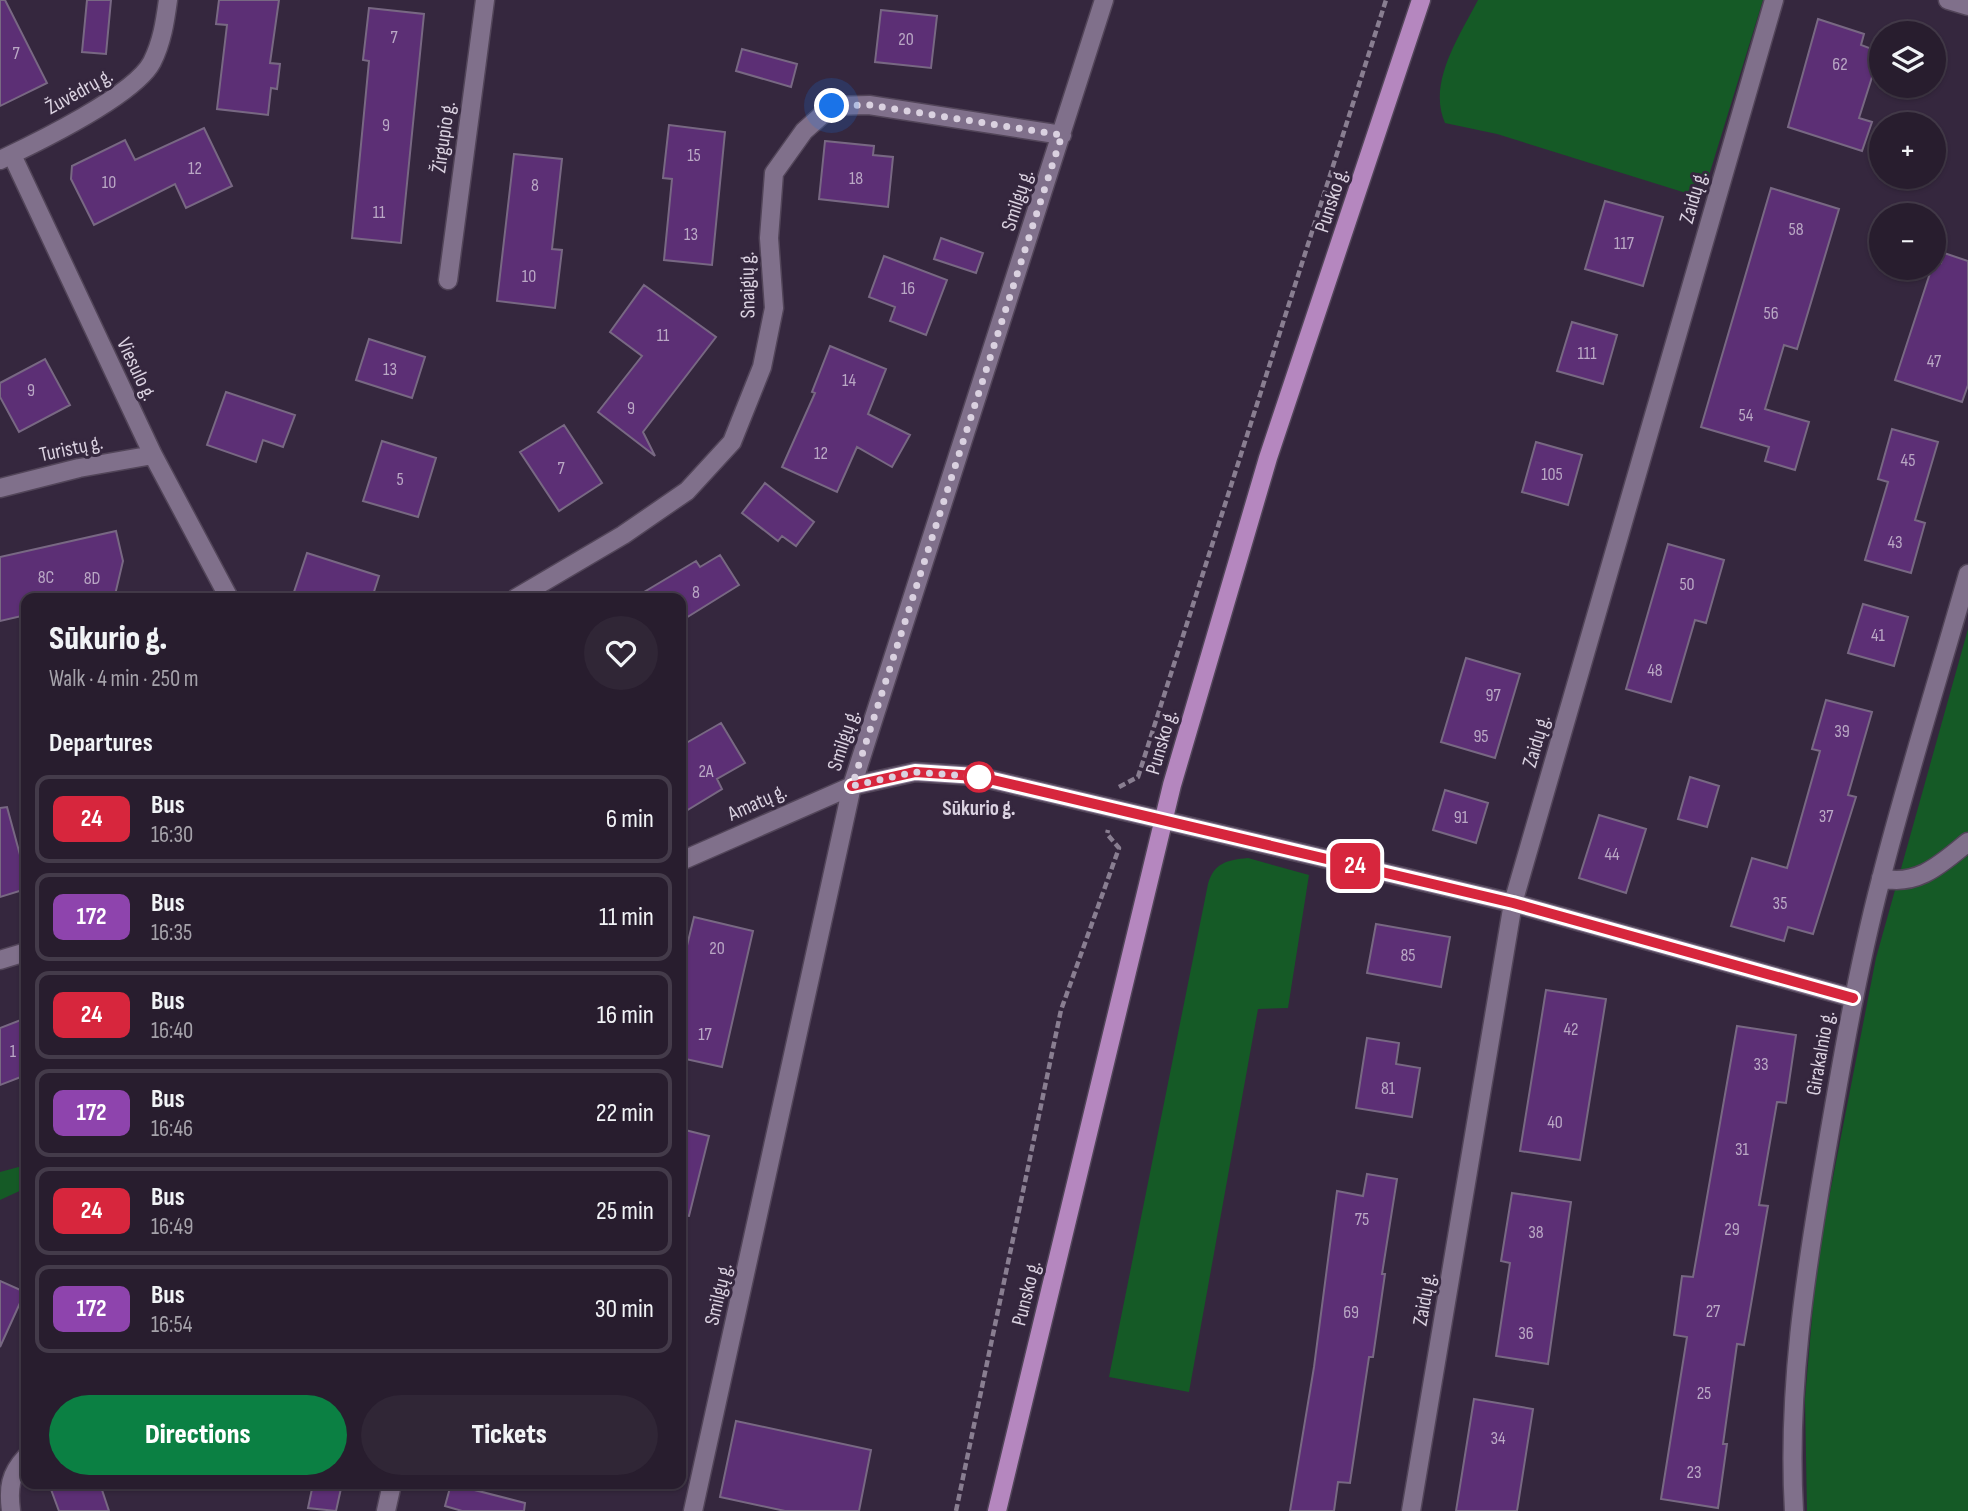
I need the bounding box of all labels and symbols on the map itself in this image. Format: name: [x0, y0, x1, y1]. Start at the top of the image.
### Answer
house number: 7: [390, 27, 398, 48]
house number: 20: [898, 29, 914, 50]
house number: 7: [12, 43, 20, 64]
house number: 62: [1832, 54, 1848, 75]
street label: Žuvėdrų g.: [41, 63, 117, 120]
your location: [814, 88, 849, 123]
street label: Žirgupio g.: [426, 100, 461, 175]
house number: 9: [382, 115, 390, 136]
house number: 15: [687, 145, 701, 166]
house number: 12: [188, 158, 202, 179]
street label: Punsko g.: [1309, 165, 1354, 236]
street label: Smilgų g.: [996, 166, 1039, 234]
house number: 18: [849, 168, 863, 189]
street label: Zaidų g.: [1674, 168, 1713, 226]
house number: 10: [102, 172, 116, 193]
house number: 8: [531, 175, 539, 196]
house number: 11: [373, 202, 386, 223]
house number: 58: [1788, 219, 1804, 240]
house number: 13: [684, 224, 698, 245]
house number: 117: [1614, 233, 1635, 254]
street label: Snaigių g.: [734, 251, 761, 319]
house number: 10: [522, 266, 536, 287]
house number: 16: [901, 278, 915, 299]
house number: 56: [1763, 303, 1779, 324]
house number: 11: [657, 325, 670, 346]
street label: Viesulo g.: [111, 334, 162, 405]
house number: 111: [1578, 343, 1597, 364]
house number: 47: [1927, 351, 1942, 372]
house number: 13: [383, 359, 397, 380]
house number: 14: [842, 370, 856, 391]
house number: 9: [27, 380, 35, 401]
house number: 9: [627, 398, 635, 419]
house number: 54: [1739, 405, 1754, 426]
street label: Turistų g.: [37, 430, 105, 467]
house number: 12: [814, 443, 828, 464]
house number: 45: [1901, 450, 1915, 471]
house number: 7: [557, 458, 565, 479]
house number: 105: [1541, 464, 1563, 485]
house number: 5: [396, 469, 404, 490]
house number: 43: [1887, 532, 1903, 553]
house number: 8C: [38, 567, 54, 588]
house number: 8D: [84, 568, 100, 589]
house number: 50: [1679, 574, 1695, 595]
house number: 8: [692, 582, 700, 603]
house number: 41: [1871, 625, 1886, 646]
house number: 48: [1647, 660, 1663, 681]
house number: 97: [1485, 685, 1501, 706]
street label: Smilgų g.: [822, 706, 865, 774]
street label: Punsko g.: [1140, 707, 1183, 777]
street label: Zaidų g.: [1517, 712, 1556, 770]
house number: 39: [1834, 721, 1850, 742]
house number: 95: [1473, 726, 1489, 747]
house number: 2A: [698, 761, 714, 782]
marker: Sūkurio g.: [964, 762, 994, 792]
street label: Amatų g.: [723, 778, 791, 827]
place label: Sūkurio g.: [942, 796, 1016, 821]
house number: 37: [1819, 806, 1834, 827]
house number: 91: [1454, 807, 1469, 828]
line badge: 24: [1324, 843, 1386, 889]
house number: 44: [1604, 844, 1620, 865]
house number: 35: [1773, 893, 1787, 914]
house number: 20: [709, 938, 725, 959]
house number: 85: [1400, 945, 1416, 966]
street label: Girakalnio g.: [1801, 1009, 1840, 1097]
house number: 42: [1563, 1019, 1579, 1040]
house number: 17: [698, 1024, 713, 1045]
house number: 1: [10, 1041, 17, 1062]
house number: 33: [1753, 1054, 1769, 1075]
house number: 81: [1381, 1078, 1396, 1099]
house number: 40: [1547, 1112, 1563, 1133]
house number: 31: [1735, 1139, 1750, 1160]
house number: 75: [1355, 1209, 1369, 1230]
house number: 29: [1724, 1219, 1740, 1240]
house number: 38: [1528, 1222, 1544, 1243]
street label: Punsko g.: [1006, 1258, 1047, 1328]
street label: Smilgų g.: [699, 1261, 738, 1328]
street label: Zaidų g.: [1408, 1270, 1441, 1328]
house number: 27: [1706, 1301, 1721, 1322]
house number: 69: [1343, 1302, 1359, 1323]
house number: 36: [1518, 1323, 1534, 1344]
house number: 25: [1697, 1383, 1711, 1404]
house number: 34: [1490, 1428, 1506, 1449]
house number: 23: [1687, 1462, 1702, 1483]

